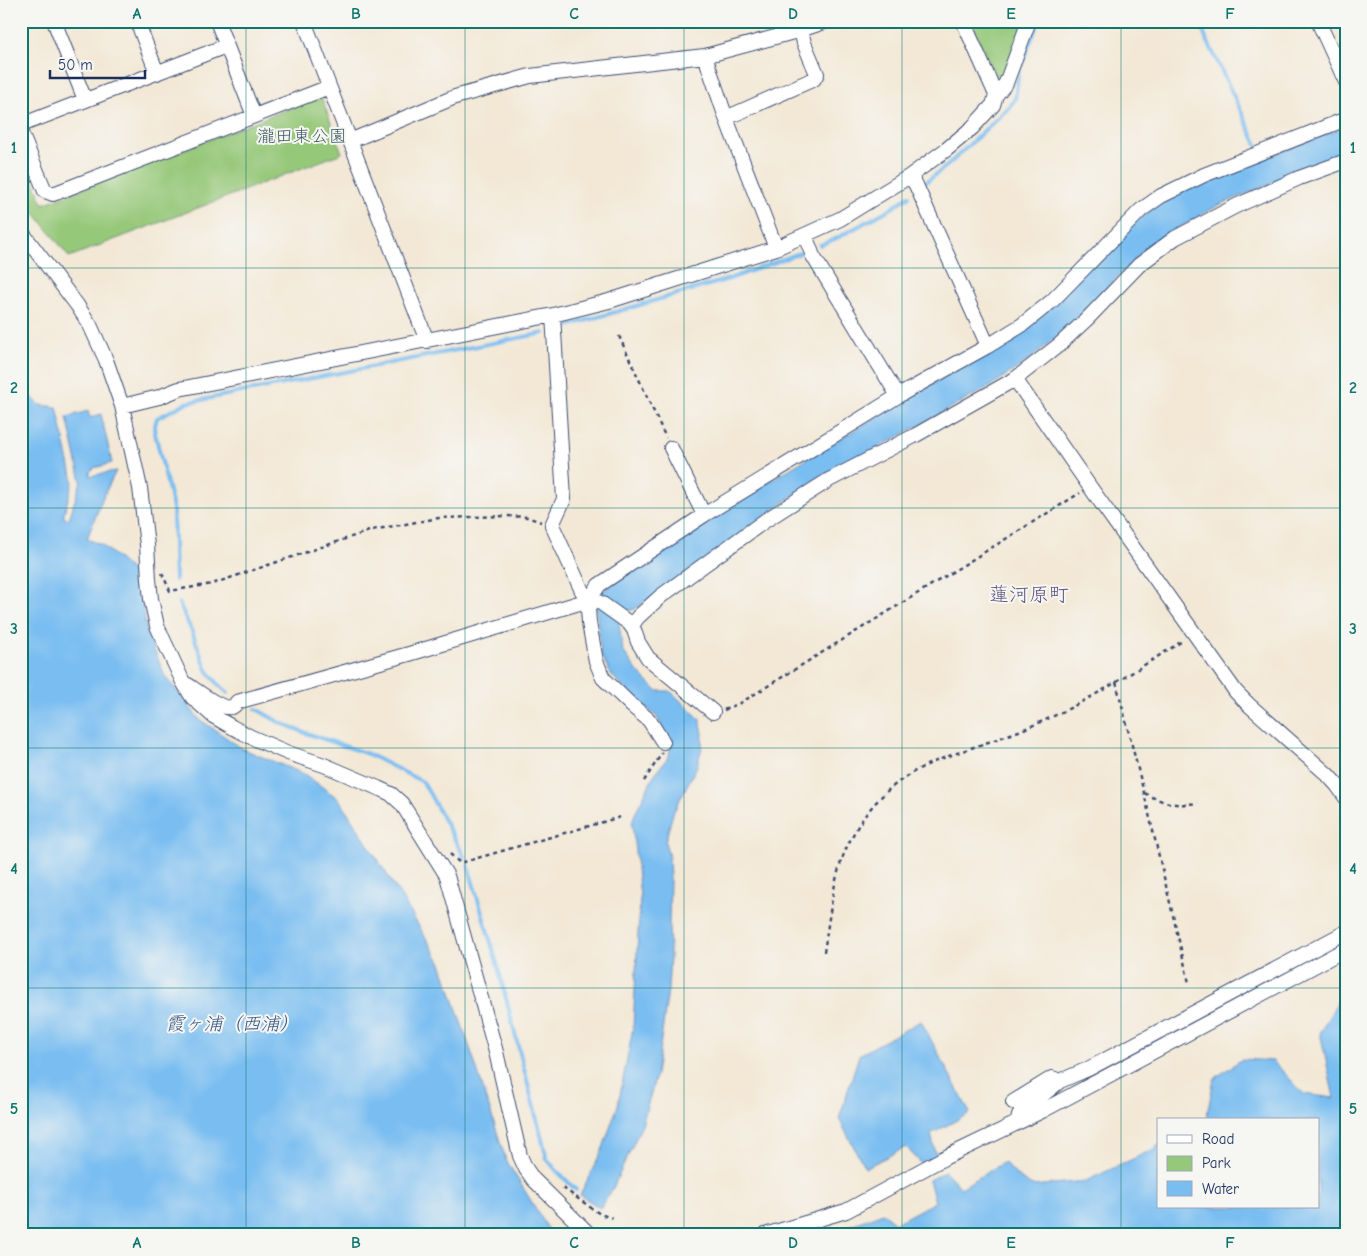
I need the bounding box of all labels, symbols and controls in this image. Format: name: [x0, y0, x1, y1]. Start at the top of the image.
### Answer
text: A: [133, 5, 142, 23]
text: B: [351, 5, 361, 23]
text: C: [569, 5, 579, 23]
text: D: [788, 5, 798, 23]
text: E: [1006, 5, 1016, 23]
text: F: [1225, 5, 1235, 23]
scale bar: [50, 48, 145, 80]
text: 50 m: [58, 56, 93, 74]
park label: 瀧田東公園: [257, 126, 347, 147]
text: 1: [11, 139, 17, 157]
text: 1: [1350, 139, 1356, 157]
text: 2: [10, 379, 18, 397]
text: 2: [1349, 379, 1357, 397]
district label: 蓮河原町: [989, 583, 1069, 606]
text: 3: [10, 620, 18, 638]
text: 3: [1349, 620, 1357, 638]
text: 4: [10, 860, 18, 878]
text: 4: [1349, 860, 1357, 878]
water label: 霞ヶ浦（西浦）: [165, 1013, 299, 1035]
text: 5: [10, 1100, 18, 1118]
text: 5: [1349, 1100, 1357, 1118]
legend: [1157, 1118, 1320, 1208]
text: Road: [1202, 1130, 1234, 1148]
text: Park: [1202, 1154, 1231, 1172]
text: Water: [1202, 1180, 1239, 1198]
text: A: [133, 1234, 142, 1252]
text: B: [351, 1234, 361, 1252]
text: C: [569, 1234, 579, 1252]
text: D: [788, 1234, 798, 1252]
text: E: [1006, 1234, 1016, 1252]
text: F: [1225, 1234, 1235, 1252]

